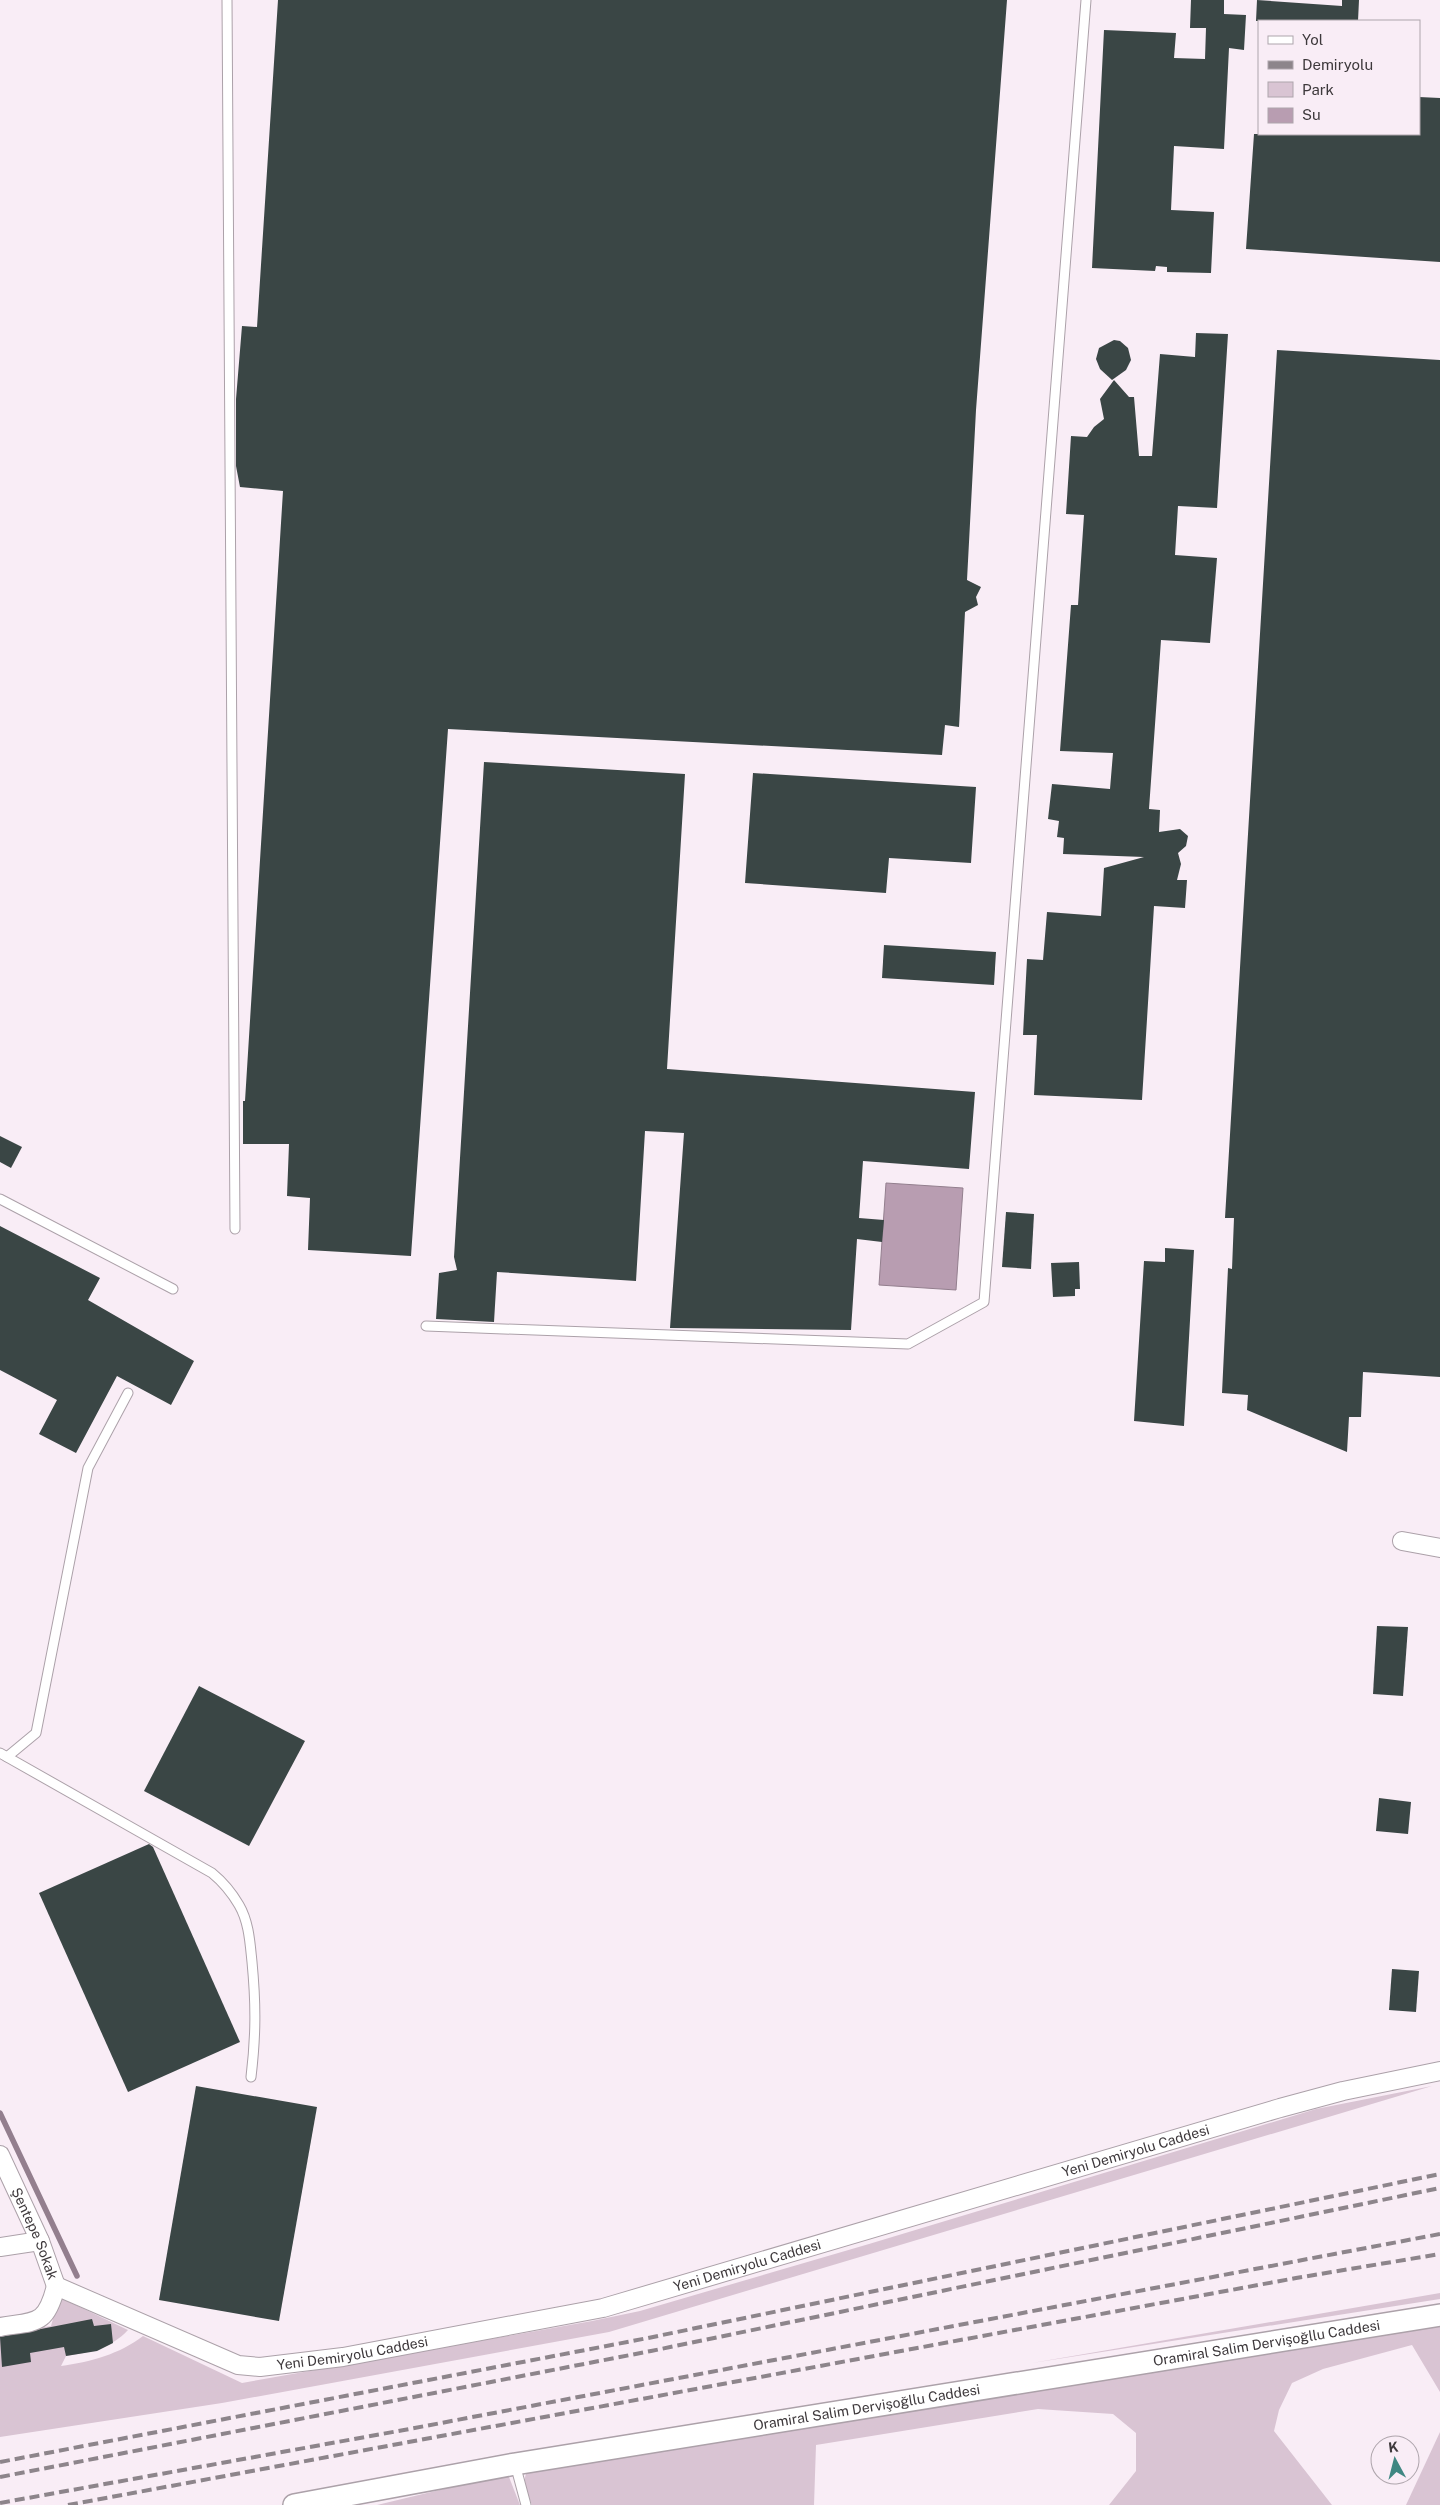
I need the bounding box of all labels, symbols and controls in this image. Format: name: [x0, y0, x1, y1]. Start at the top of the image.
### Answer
legend: [1258, 20, 1420, 135]
text: Yol: [1302, 31, 1323, 48]
text: Demiryolu: [1302, 56, 1373, 73]
text: Park: [1302, 81, 1334, 98]
text: Su: [1302, 106, 1321, 123]
street label: Yeni Demiryolu Caddesi: [1060, 2121, 1211, 2180]
street label: Şentepe Sokak: [8, 2185, 61, 2282]
street label: Yeni Demiryolu Caddesi: [672, 2236, 823, 2295]
street label: Oramiral Salim Dervişoğllu Caddesi: [1152, 2317, 1381, 2369]
street label: Yeni Demiryolu Caddesi: [276, 2333, 429, 2373]
street label: Oramiral Salim Dervişoğllu Caddesi: [752, 2381, 981, 2433]
north arrow: [1370, 2435, 1420, 2485]
text: K: [1387, 2439, 1399, 2456]

